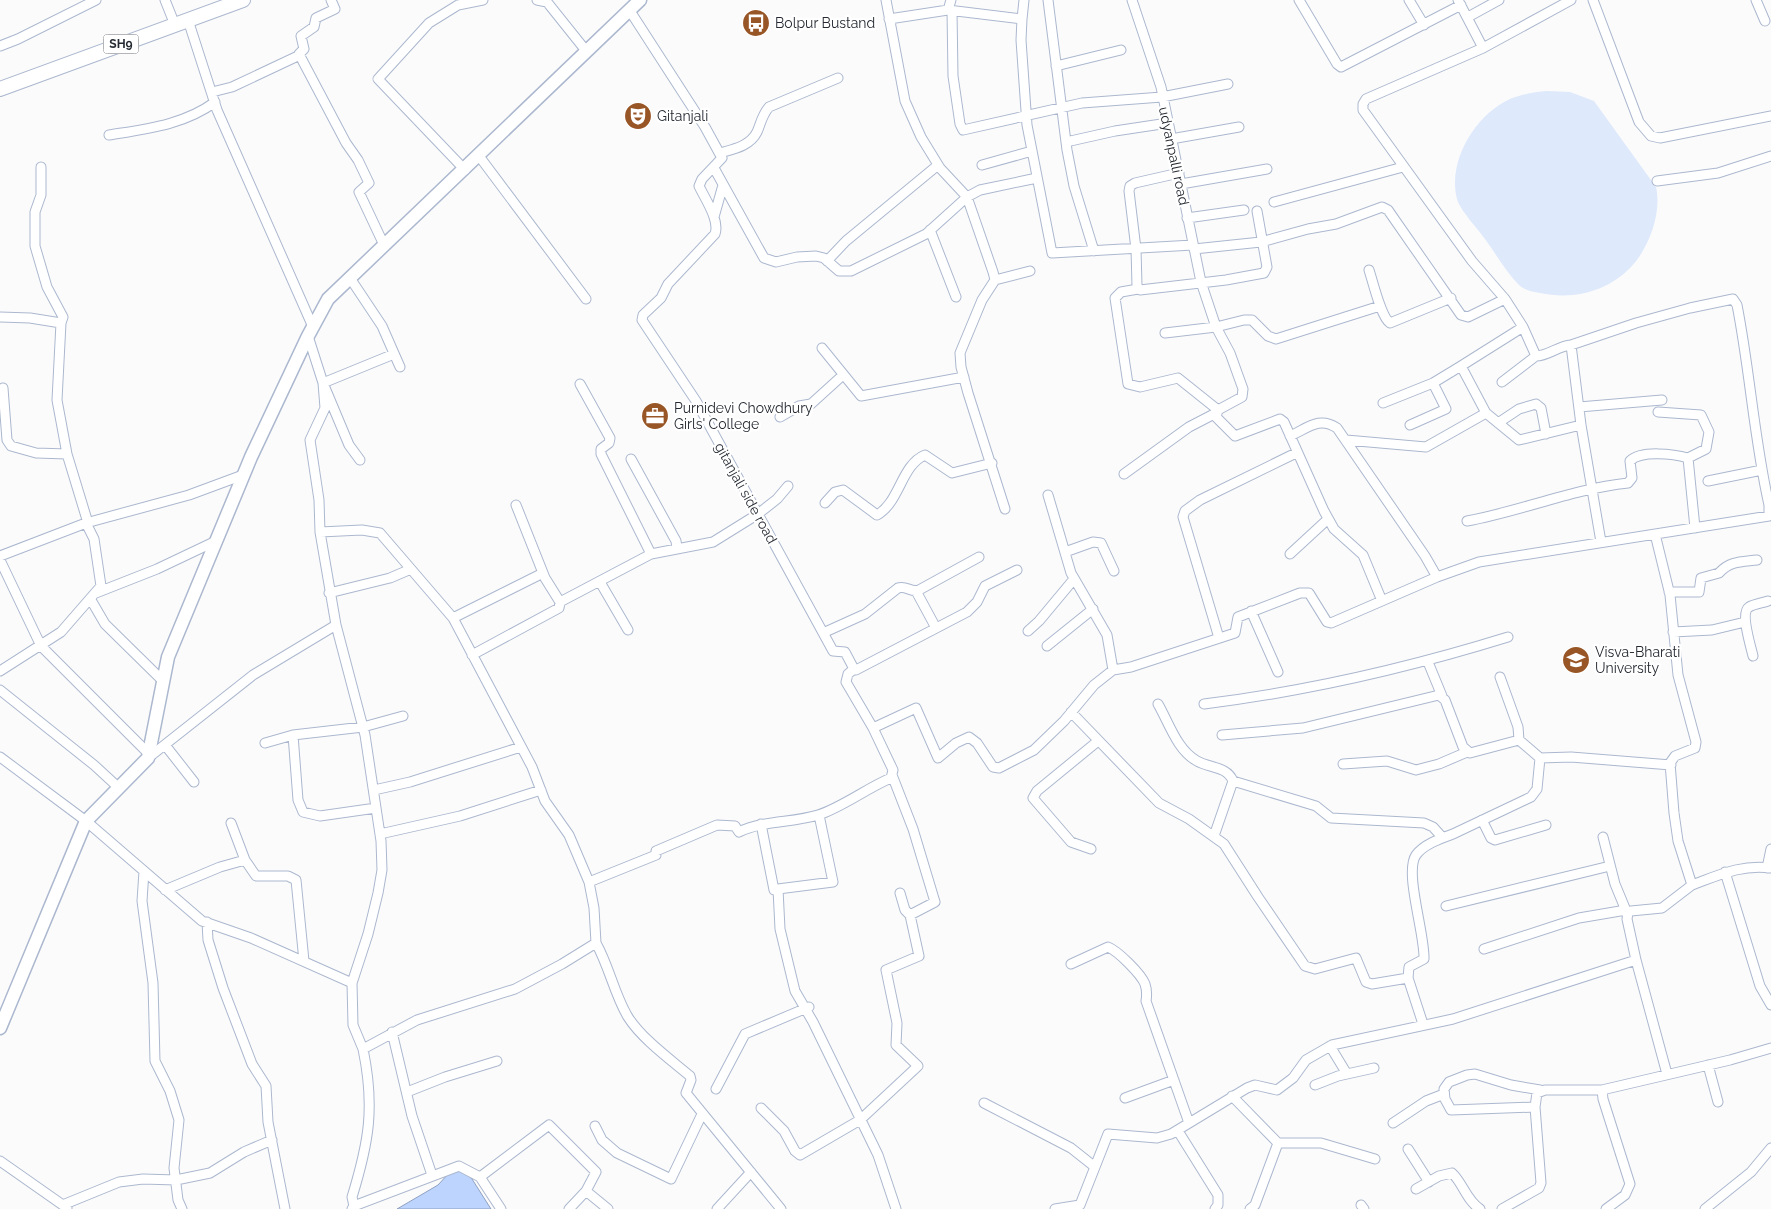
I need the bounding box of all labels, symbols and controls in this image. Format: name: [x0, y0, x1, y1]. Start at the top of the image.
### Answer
bus stop icon: Bolpur Bustand: [741, 8, 771, 38]
place label: Bolpur Bustand: [775, 15, 875, 31]
road number: SH9: [104, 34, 138, 54]
theatre icon: Gitanjali: [623, 101, 653, 131]
street label: udyanpalli road: [1156, 105, 1192, 207]
place label: Gitanjali: [657, 108, 708, 124]
place label: Purnidevi Chowdhury Girls' College: [674, 400, 813, 432]
office icon: Purnidevi Chowdhury Girls' College: [640, 401, 670, 431]
street label: gitanjali side road: [712, 440, 780, 546]
place label: Visva-Bharati University: [1595, 644, 1680, 676]
school or university icon: Visva-Bharati University: [1561, 645, 1591, 675]

